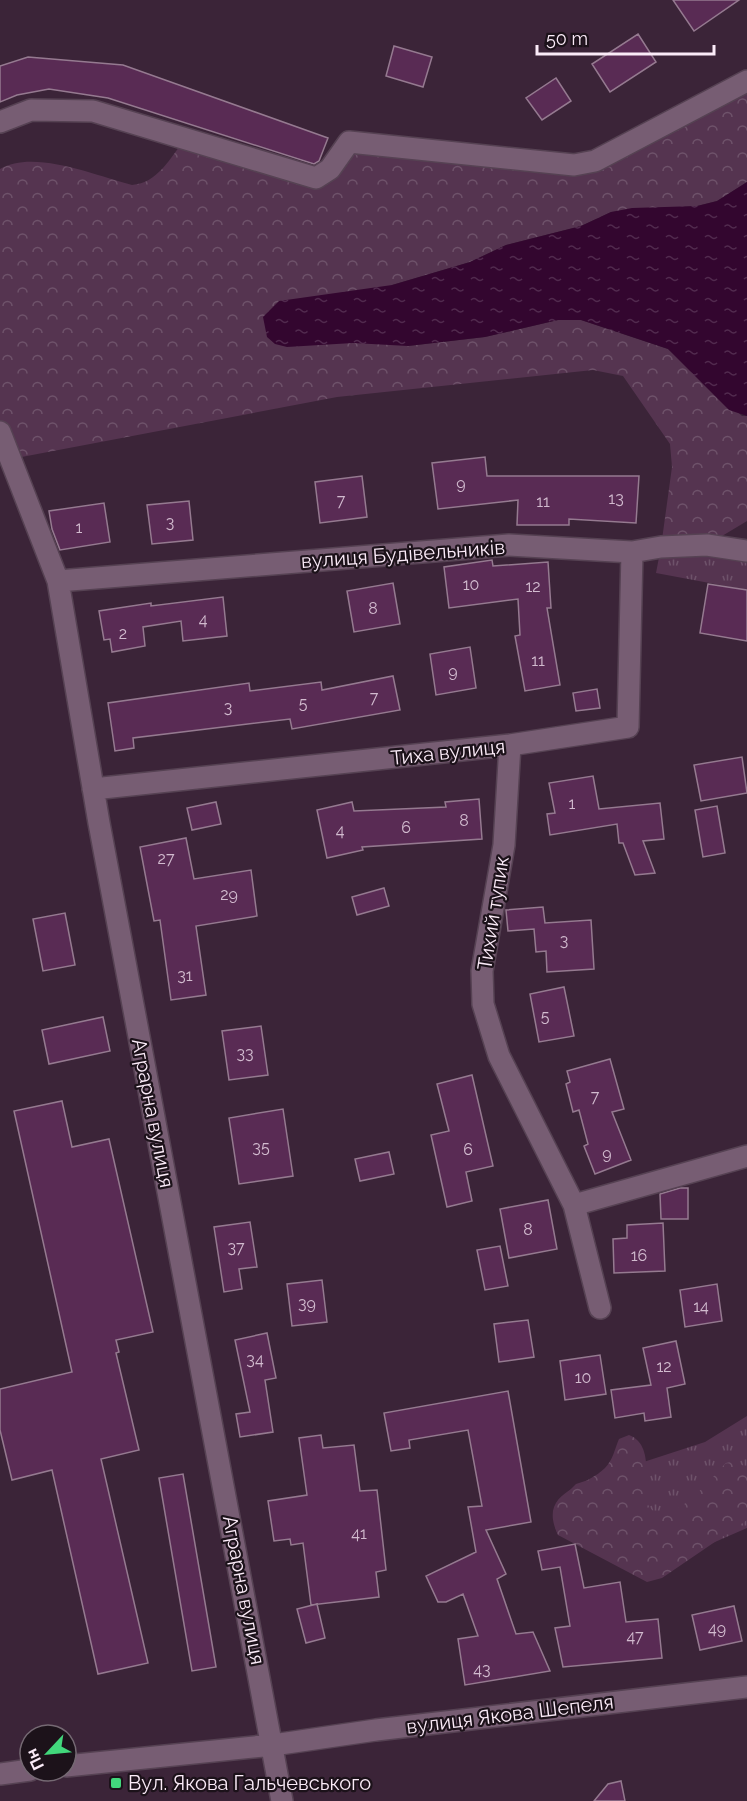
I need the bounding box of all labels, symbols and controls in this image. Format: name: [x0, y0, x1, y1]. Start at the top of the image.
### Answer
scale bar: [537, 18, 714, 56]
text: 50 m: [546, 28, 588, 49]
house number: 9: [456, 474, 466, 493]
house number: 13: [608, 489, 624, 508]
house number: 7: [337, 491, 346, 510]
house number: 11: [536, 492, 550, 511]
house number: 3: [166, 513, 174, 532]
house number: 1: [76, 518, 83, 537]
street label: вулиця Будівельників: [300, 535, 506, 573]
house number: 10: [463, 575, 479, 594]
house number: 12: [525, 577, 541, 596]
house number: 8: [368, 599, 378, 618]
house number: 4: [199, 610, 208, 629]
house number: 2: [119, 624, 127, 643]
house number: 11: [531, 651, 545, 670]
house number: 9: [448, 662, 458, 681]
house number: 7: [370, 688, 379, 707]
house number: 5: [299, 694, 308, 713]
house number: 3: [224, 698, 232, 717]
street label: Тиха вулиця: [390, 734, 506, 770]
house number: 1: [569, 794, 576, 813]
house number: 8: [459, 811, 469, 830]
house number: 6: [401, 818, 411, 837]
house number: 4: [336, 821, 345, 840]
house number: 27: [158, 849, 175, 868]
street label: Тихий тупик: [472, 854, 514, 972]
house number: 29: [220, 885, 238, 904]
house number: 3: [560, 931, 568, 950]
house number: 31: [177, 966, 193, 985]
house number: 5: [541, 1007, 550, 1026]
street label: Аграрна вулиця: [127, 1036, 179, 1190]
house number: 33: [236, 1044, 254, 1063]
house number: 7: [591, 1087, 600, 1106]
house number: 35: [252, 1138, 270, 1157]
house number: 6: [463, 1140, 473, 1159]
house number: 9: [602, 1144, 612, 1163]
house number: 8: [523, 1220, 533, 1239]
house number: 37: [227, 1238, 245, 1257]
house number: 16: [631, 1246, 647, 1265]
house number: 39: [298, 1294, 316, 1313]
house number: 14: [693, 1297, 709, 1316]
house number: 34: [246, 1350, 264, 1369]
house number: 12: [656, 1357, 672, 1376]
house number: 10: [575, 1368, 591, 1387]
street label: Аграрна вулиця: [218, 1513, 270, 1667]
house number: 41: [351, 1524, 367, 1543]
house number: 49: [708, 1619, 726, 1638]
house number: 47: [626, 1627, 644, 1646]
house number: 43: [473, 1660, 491, 1679]
street label: вулиця Якова Шепеля: [405, 1689, 615, 1739]
north arrow: [18, 1723, 78, 1783]
text: Пн: [22, 1746, 48, 1773]
place label: Вул. Якова Гальчевського: [128, 1771, 371, 1795]
marker: Вул. Якова Гальчевського: [109, 1776, 123, 1790]

